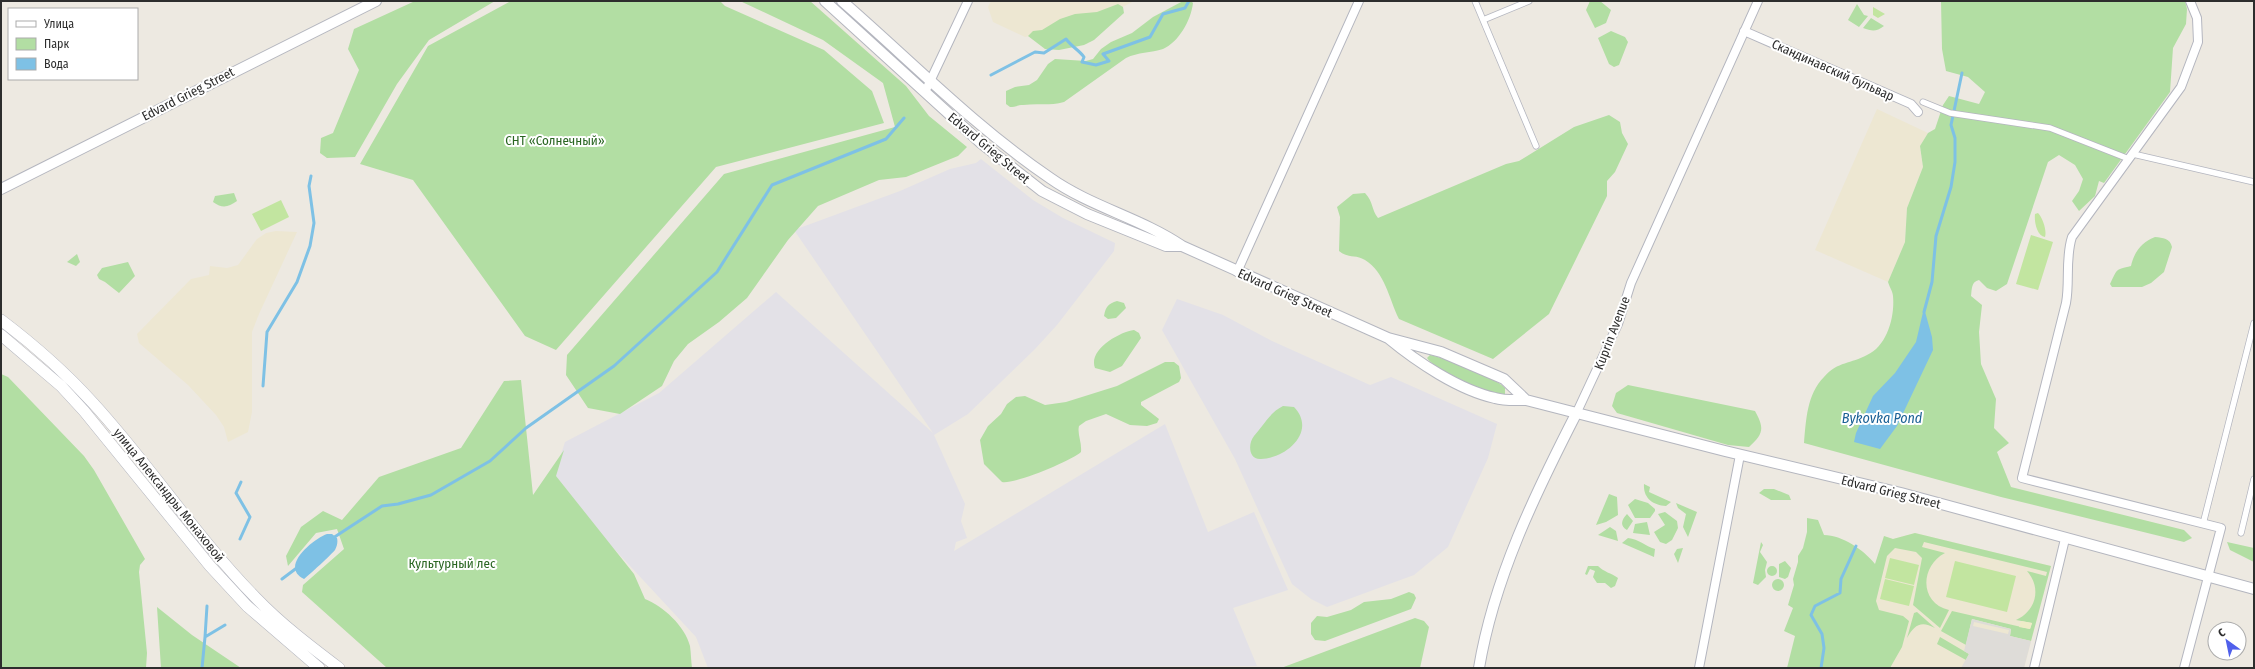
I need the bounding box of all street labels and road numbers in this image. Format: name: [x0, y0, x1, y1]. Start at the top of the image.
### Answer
street label: Скандинавский бульвар: [1769, 36, 1897, 104]
street label: Edvard Grieg Street: [139, 64, 237, 124]
street label: Edvard Grieg Street: [945, 110, 1033, 187]
street label: Edvard Grieg Street: [1235, 265, 1335, 321]
street label: Kuprin Avenue: [1591, 294, 1633, 372]
street label: улица Александры Монаховой: [110, 425, 228, 565]
street label: Edvard Grieg Street: [1840, 472, 1943, 512]

